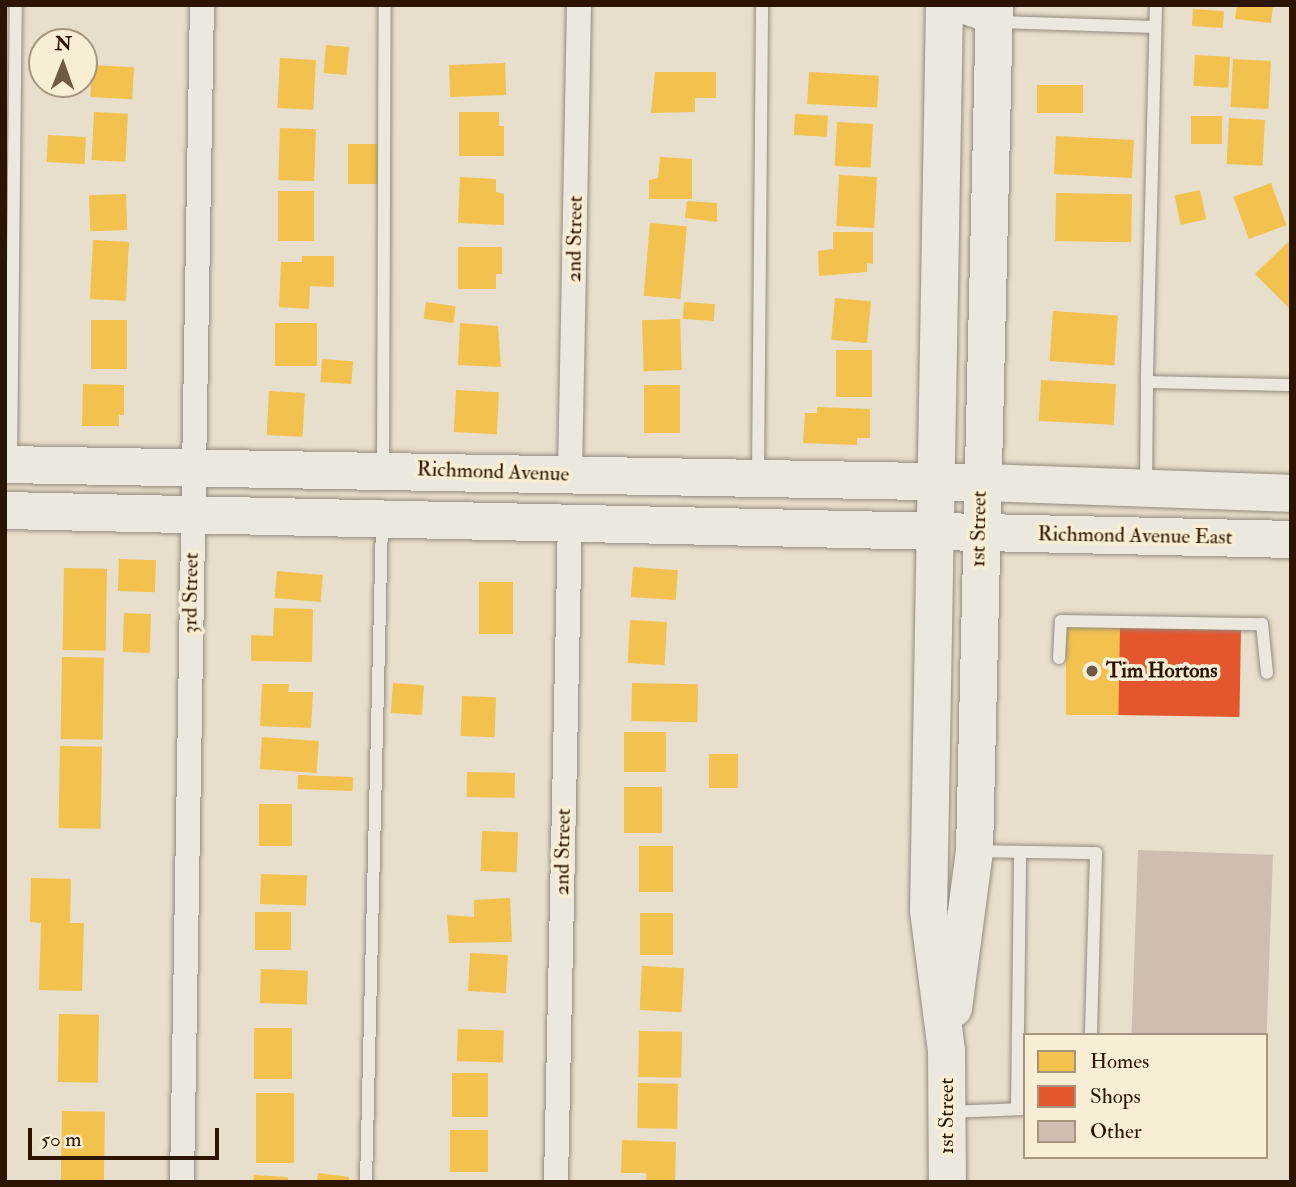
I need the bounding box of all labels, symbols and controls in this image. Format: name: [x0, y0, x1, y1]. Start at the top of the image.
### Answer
north arrow: [28, 28, 98, 98]
text: N: [55, 32, 72, 56]
street label: 2nd Street: [562, 195, 588, 283]
street label: Richmond Avenue: [416, 457, 570, 487]
street label: 1st Street: [966, 491, 992, 567]
street label: Richmond Avenue East: [1037, 522, 1233, 550]
street label: 3rd Street: [178, 552, 204, 634]
place label: Tim Hortons: [1106, 658, 1217, 684]
marker: Tim Hortons: [1084, 663, 1100, 679]
street label: 2nd Street: [550, 808, 576, 896]
legend: [1023, 1033, 1268, 1159]
text: Homes: [1090, 1048, 1149, 1075]
street label: 1st Street: [934, 1078, 960, 1154]
text: Shops: [1090, 1083, 1141, 1110]
scale bar: [32, 1114, 222, 1158]
text: Other: [1090, 1118, 1142, 1145]
text: 50 m: [41, 1126, 82, 1153]

